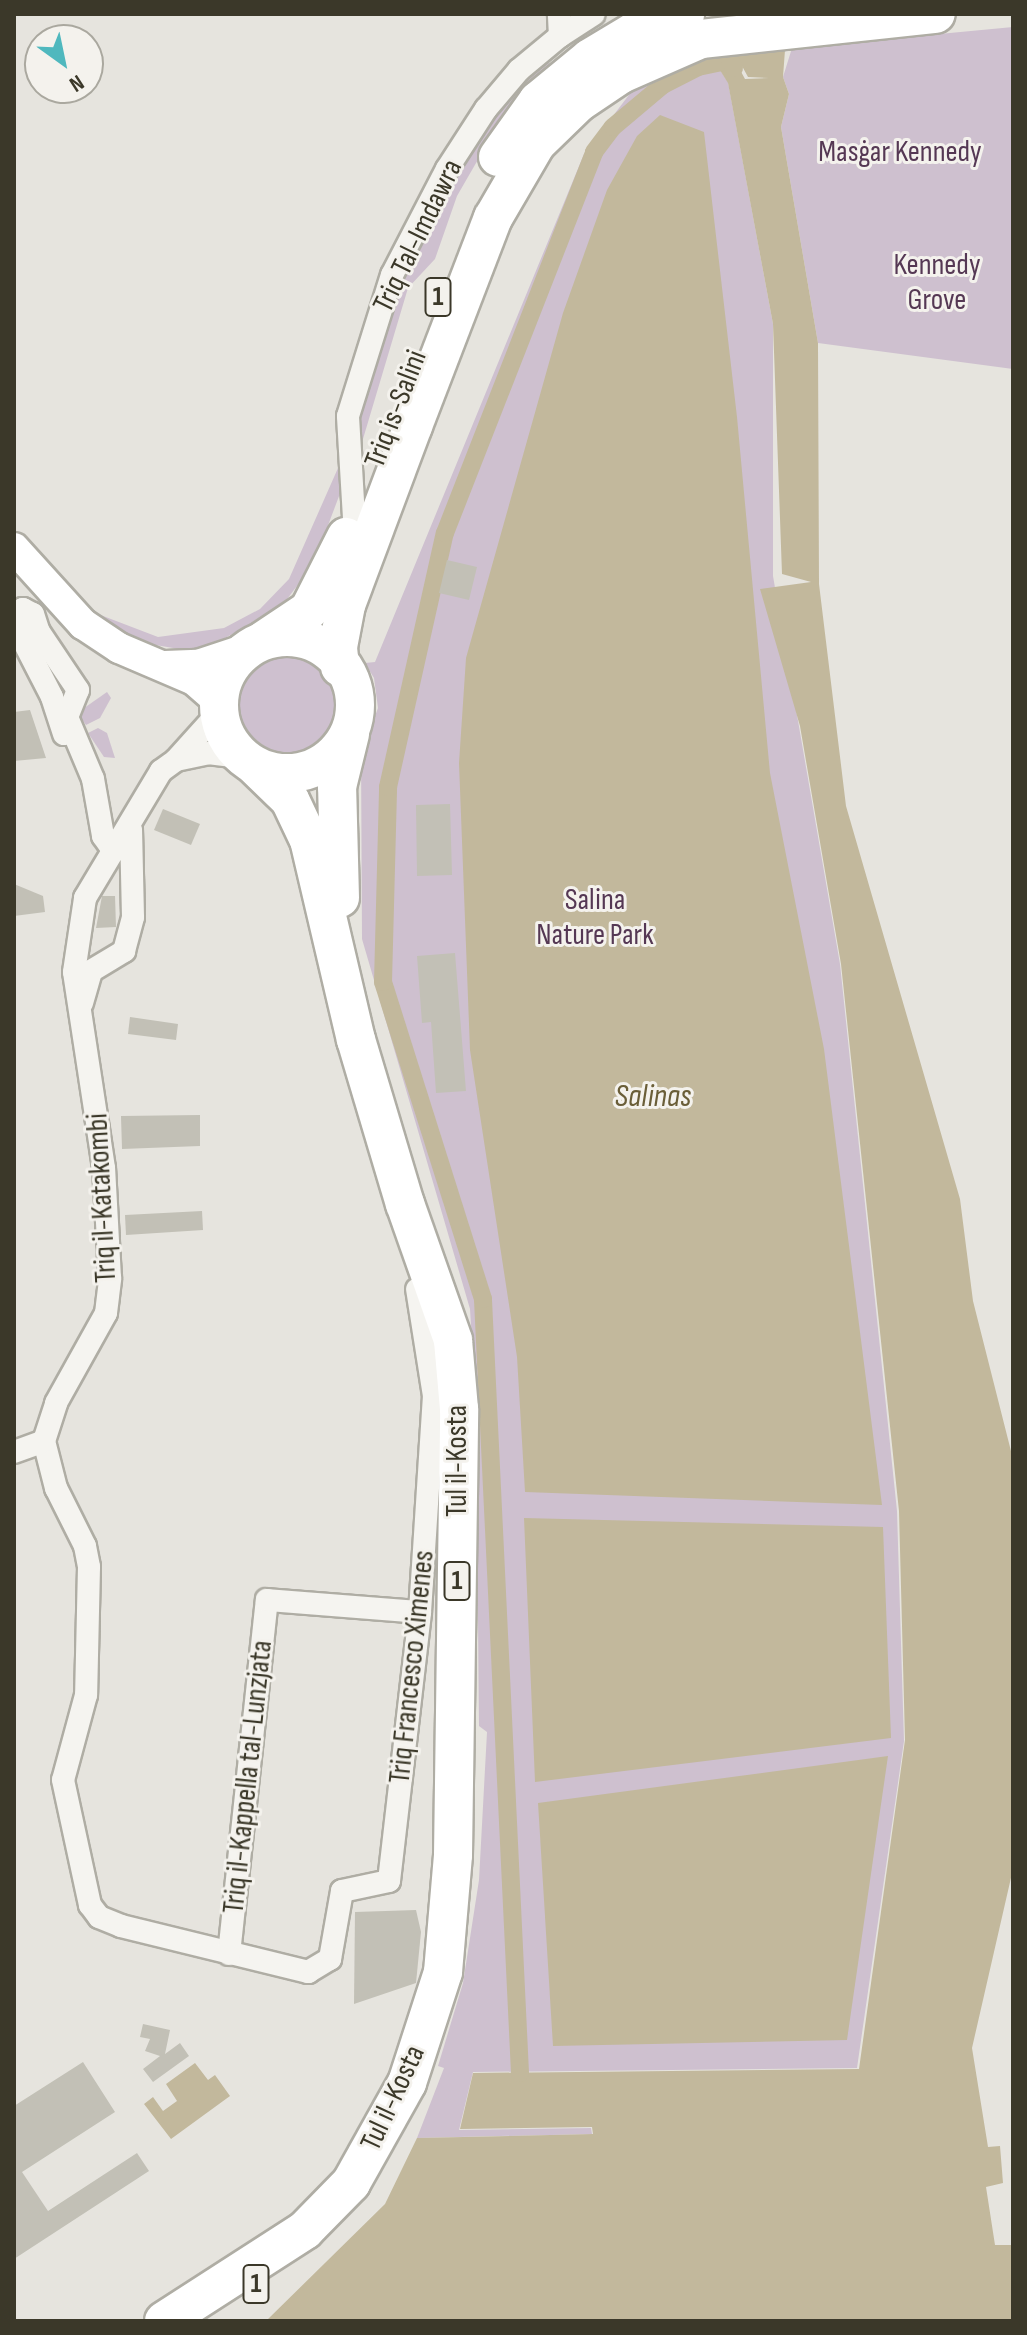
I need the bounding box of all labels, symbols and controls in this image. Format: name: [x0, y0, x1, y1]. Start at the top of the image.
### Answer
north arrow: [24, 24, 104, 104]
text: N: [64, 68, 89, 97]
park label: Masġar Kennedy: [818, 134, 982, 170]
street label: Triq Tal-Imdawra: [366, 154, 470, 318]
park label: Kennedy Grove: [894, 247, 980, 318]
road number: 1: [424, 273, 452, 321]
street label: Triq is-Salini: [357, 345, 435, 473]
park label: Salina Nature Park: [536, 882, 654, 952]
water label: Salinas: [615, 1078, 691, 1116]
street label: Triq il-Katakombi: [80, 1112, 124, 1284]
street label: Tul il-Kosta: [439, 1405, 475, 1517]
street label: Triq Francesco Ximenes: [382, 1549, 442, 1785]
road number: 1: [443, 1557, 471, 1605]
street label: Triq il-Kappella tal-Lunzjata: [216, 1638, 280, 1916]
street label: Tul il-Kosta: [353, 2040, 433, 2156]
road number: 1: [242, 2260, 270, 2308]

